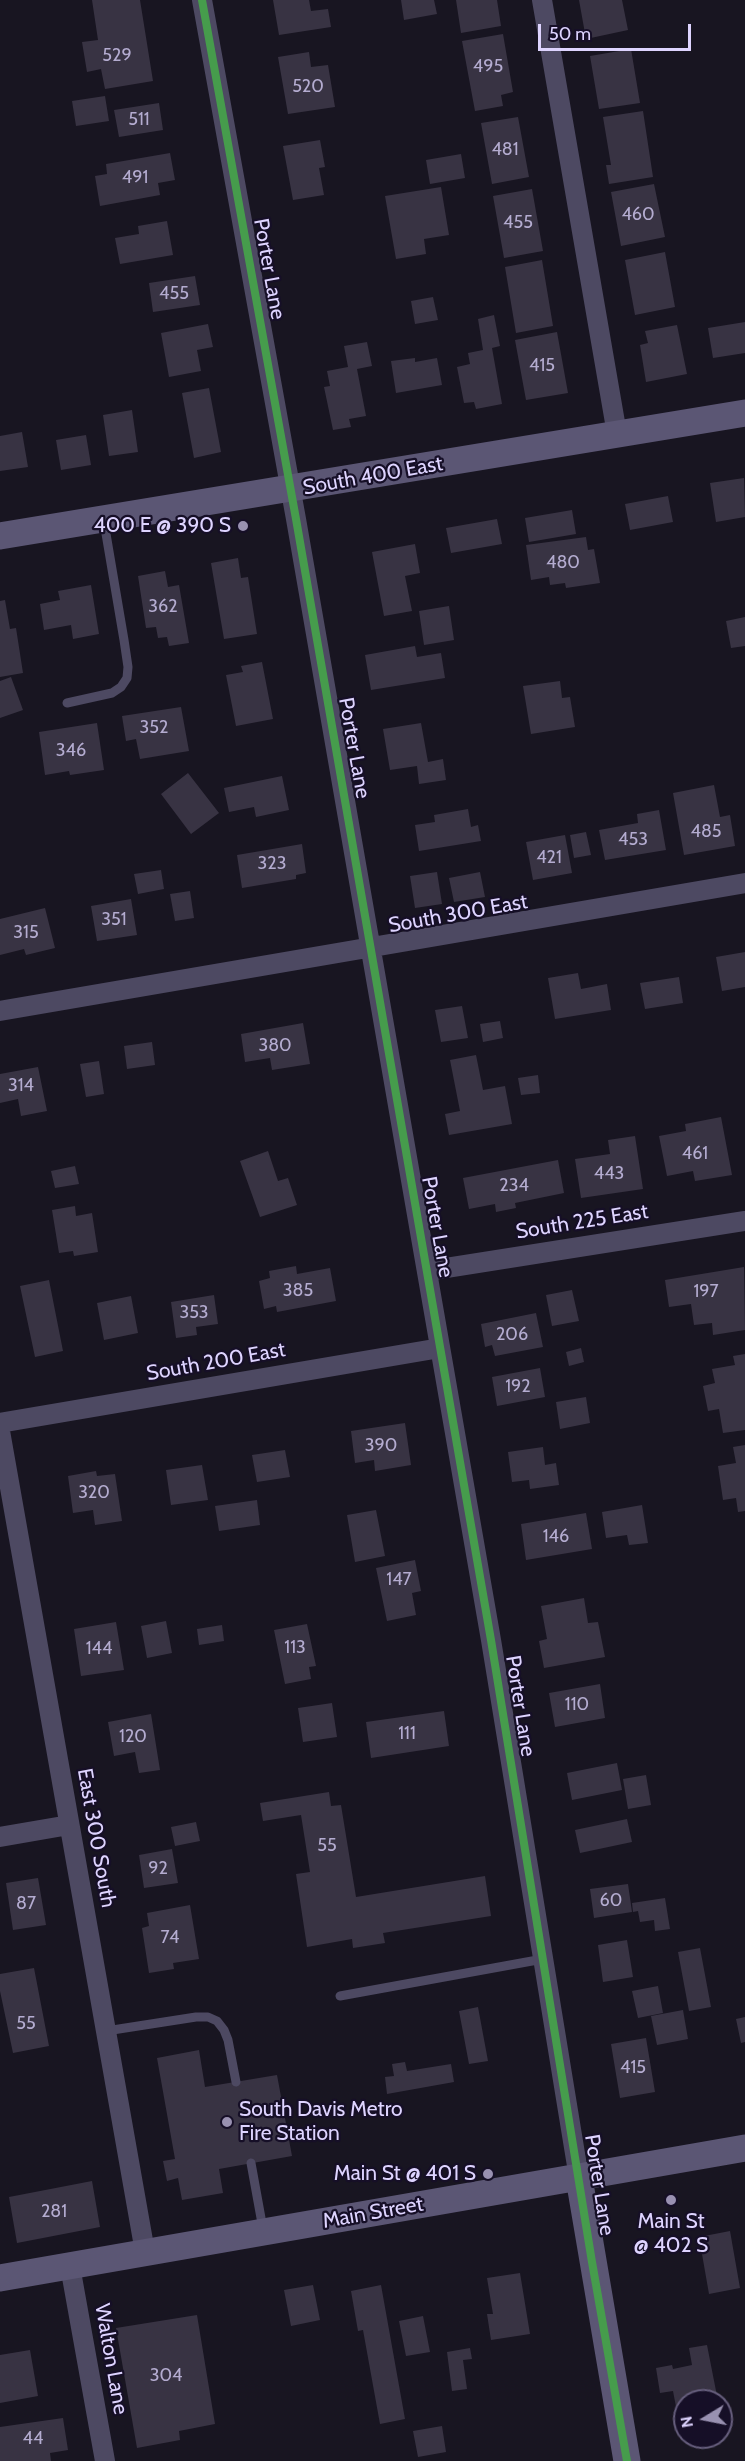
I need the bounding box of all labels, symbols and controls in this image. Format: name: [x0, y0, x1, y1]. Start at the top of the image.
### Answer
scale bar: [541, 12, 694, 50]
text: 50 m: [549, 23, 591, 45]
house number: 529: [102, 45, 132, 67]
house number: 495: [473, 56, 503, 78]
house number: 520: [292, 76, 324, 98]
house number: 511: [128, 109, 150, 131]
house number: 481: [491, 139, 519, 161]
house number: 491: [122, 167, 148, 189]
house number: 460: [621, 204, 655, 226]
house number: 455: [503, 212, 533, 234]
street label: Porter Lane: [248, 217, 290, 321]
house number: 455: [159, 283, 189, 305]
house number: 415: [529, 355, 555, 377]
street label: South 400 East: [301, 451, 445, 501]
place label: 400 E @ 390 S: [94, 513, 231, 539]
marker: 400 E @ 390 S: [236, 519, 250, 533]
house number: 480: [546, 552, 580, 574]
house number: 362: [148, 596, 178, 618]
street label: Porter Lane: [333, 696, 375, 800]
house number: 352: [140, 717, 168, 739]
house number: 346: [56, 740, 86, 762]
house number: 485: [690, 821, 722, 843]
house number: 453: [618, 829, 648, 851]
house number: 421: [536, 847, 562, 869]
house number: 323: [258, 853, 286, 875]
street label: South 300 East: [386, 889, 530, 939]
house number: 351: [101, 909, 127, 931]
house number: 315: [13, 922, 39, 944]
house number: 380: [258, 1035, 292, 1057]
house number: 314: [8, 1075, 34, 1097]
house number: 461: [682, 1143, 708, 1165]
house number: 443: [594, 1163, 624, 1185]
street label: Porter Lane: [416, 1175, 458, 1279]
house number: 234: [499, 1175, 529, 1197]
street label: South 225 East: [514, 1199, 650, 1245]
house number: 385: [283, 1280, 313, 1302]
house number: 197: [693, 1281, 719, 1303]
house number: 353: [179, 1302, 209, 1324]
house number: 206: [496, 1324, 528, 1346]
street label: South 200 East: [145, 1337, 287, 1387]
house number: 192: [505, 1376, 531, 1398]
house number: 390: [365, 1435, 397, 1457]
house number: 320: [78, 1482, 110, 1504]
house number: 146: [543, 1526, 569, 1548]
house number: 147: [386, 1569, 412, 1591]
house number: 113: [284, 1637, 306, 1659]
house number: 144: [86, 1638, 112, 1660]
street label: Porter Lane: [500, 1654, 540, 1758]
house number: 110: [565, 1694, 589, 1716]
house number: 111: [398, 1723, 416, 1745]
house number: 120: [119, 1726, 147, 1748]
street label: East 300 South: [71, 1766, 121, 1910]
house number: 55: [317, 1835, 337, 1857]
house number: 92: [148, 1858, 168, 1880]
house number: 60: [600, 1890, 622, 1912]
house number: 87: [16, 1893, 36, 1915]
house number: 74: [161, 1927, 179, 1949]
house number: 55: [16, 2013, 36, 2035]
house number: 415: [620, 2057, 646, 2079]
place label: South Davis Metro Fire Station: [239, 2097, 403, 2147]
marker: South Davis Metro Fire Station: [220, 2115, 234, 2129]
street label: Porter Lane: [579, 2133, 619, 2237]
place label: Main St @ 401 S: [334, 2161, 476, 2187]
marker: Main St @ 401 S: [481, 2167, 495, 2181]
street label: Main Street: [321, 2192, 425, 2234]
marker: Main St @ 402 S: [664, 2193, 678, 2207]
house number: 281: [41, 2201, 67, 2223]
place label: Main St @ 402 S: [634, 2209, 708, 2259]
street label: Walton Lane: [89, 2302, 133, 2416]
house number: 304: [150, 2365, 182, 2387]
north arrow: [673, 2389, 733, 2449]
text: N: [676, 2415, 697, 2429]
house number: 44: [23, 2428, 43, 2450]

